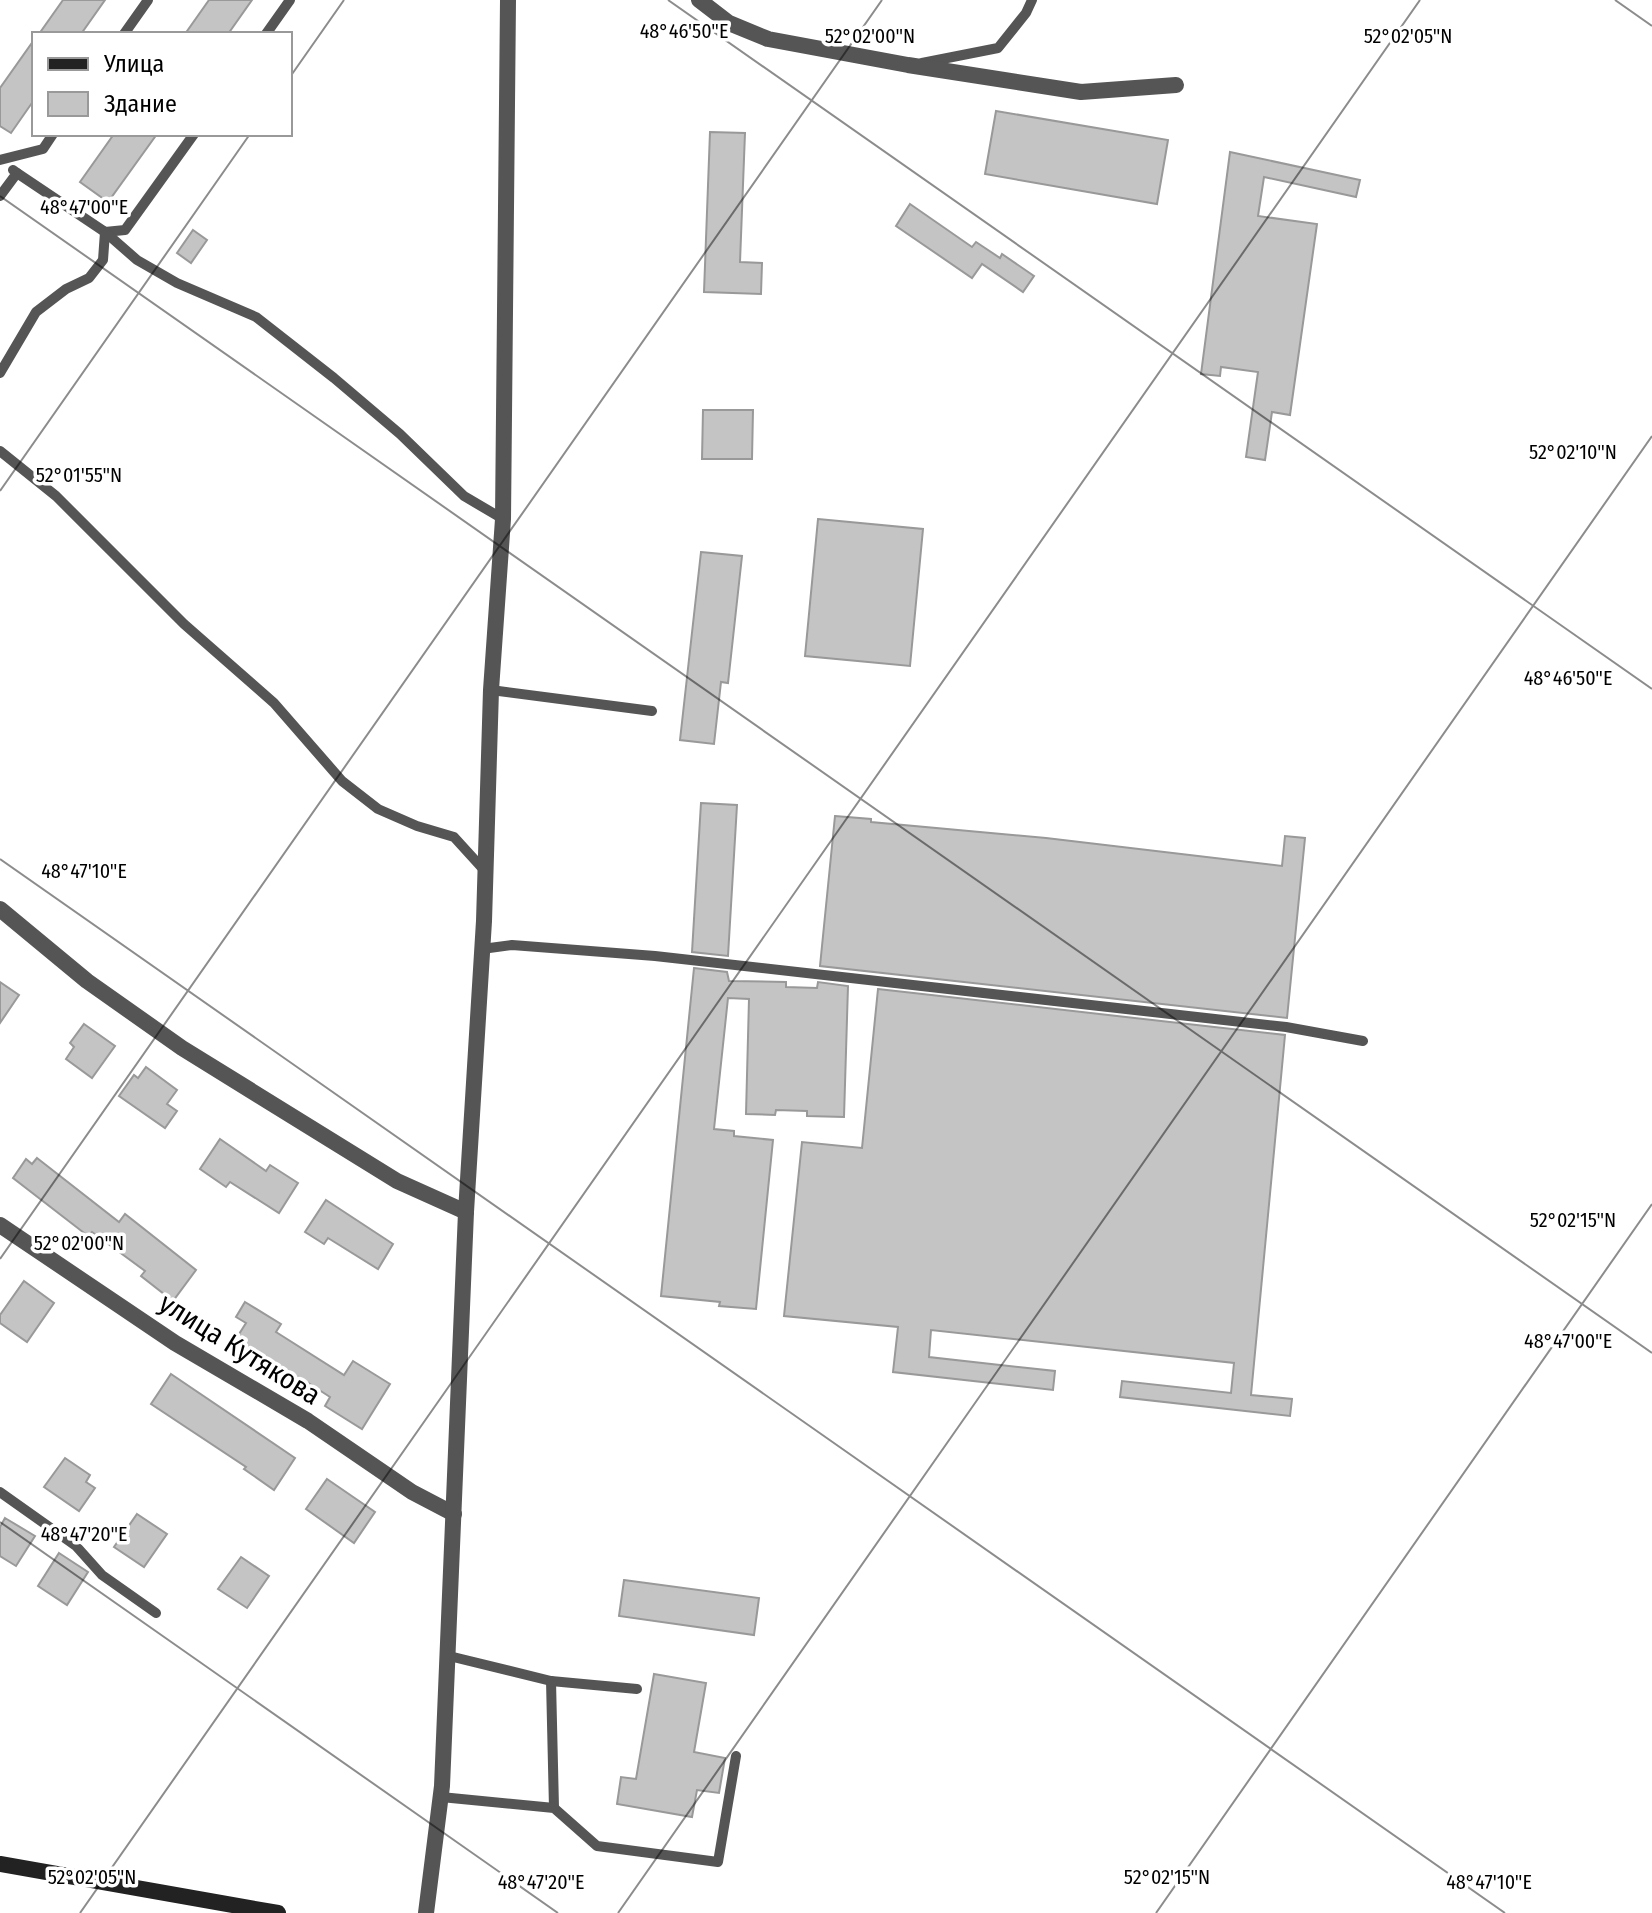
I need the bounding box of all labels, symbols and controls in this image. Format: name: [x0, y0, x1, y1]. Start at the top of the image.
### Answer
text: 48°46'50"E: [640, 19, 728, 43]
text: 52°02'00"N: [825, 24, 915, 48]
text: 52°02'05"N: [1364, 24, 1452, 48]
legend: [32, 32, 292, 136]
text: Улица: [103, 50, 164, 78]
text: Здание: [104, 90, 177, 118]
text: 48°47'00"E: [40, 195, 128, 219]
text: 52°02'10"N: [1529, 440, 1617, 464]
text: 52°01'55"N: [36, 463, 122, 487]
text: 48°46'50"E: [1524, 666, 1612, 690]
text: 48°47'10"E: [41, 859, 127, 883]
text: 52°02'15"N: [1530, 1208, 1616, 1232]
text: 52°02'00"N: [34, 1231, 124, 1255]
street label: улица Кутякова: [153, 1286, 327, 1412]
text: 48°47'00"E: [1524, 1329, 1612, 1353]
text: 48°47'20"E: [41, 1522, 127, 1546]
text: 52°02'05"N: [48, 1865, 136, 1889]
text: 52°02'15"N: [1124, 1865, 1210, 1889]
text: 48°47'20"E: [498, 1870, 584, 1894]
text: 48°47'10"E: [1446, 1870, 1532, 1894]

